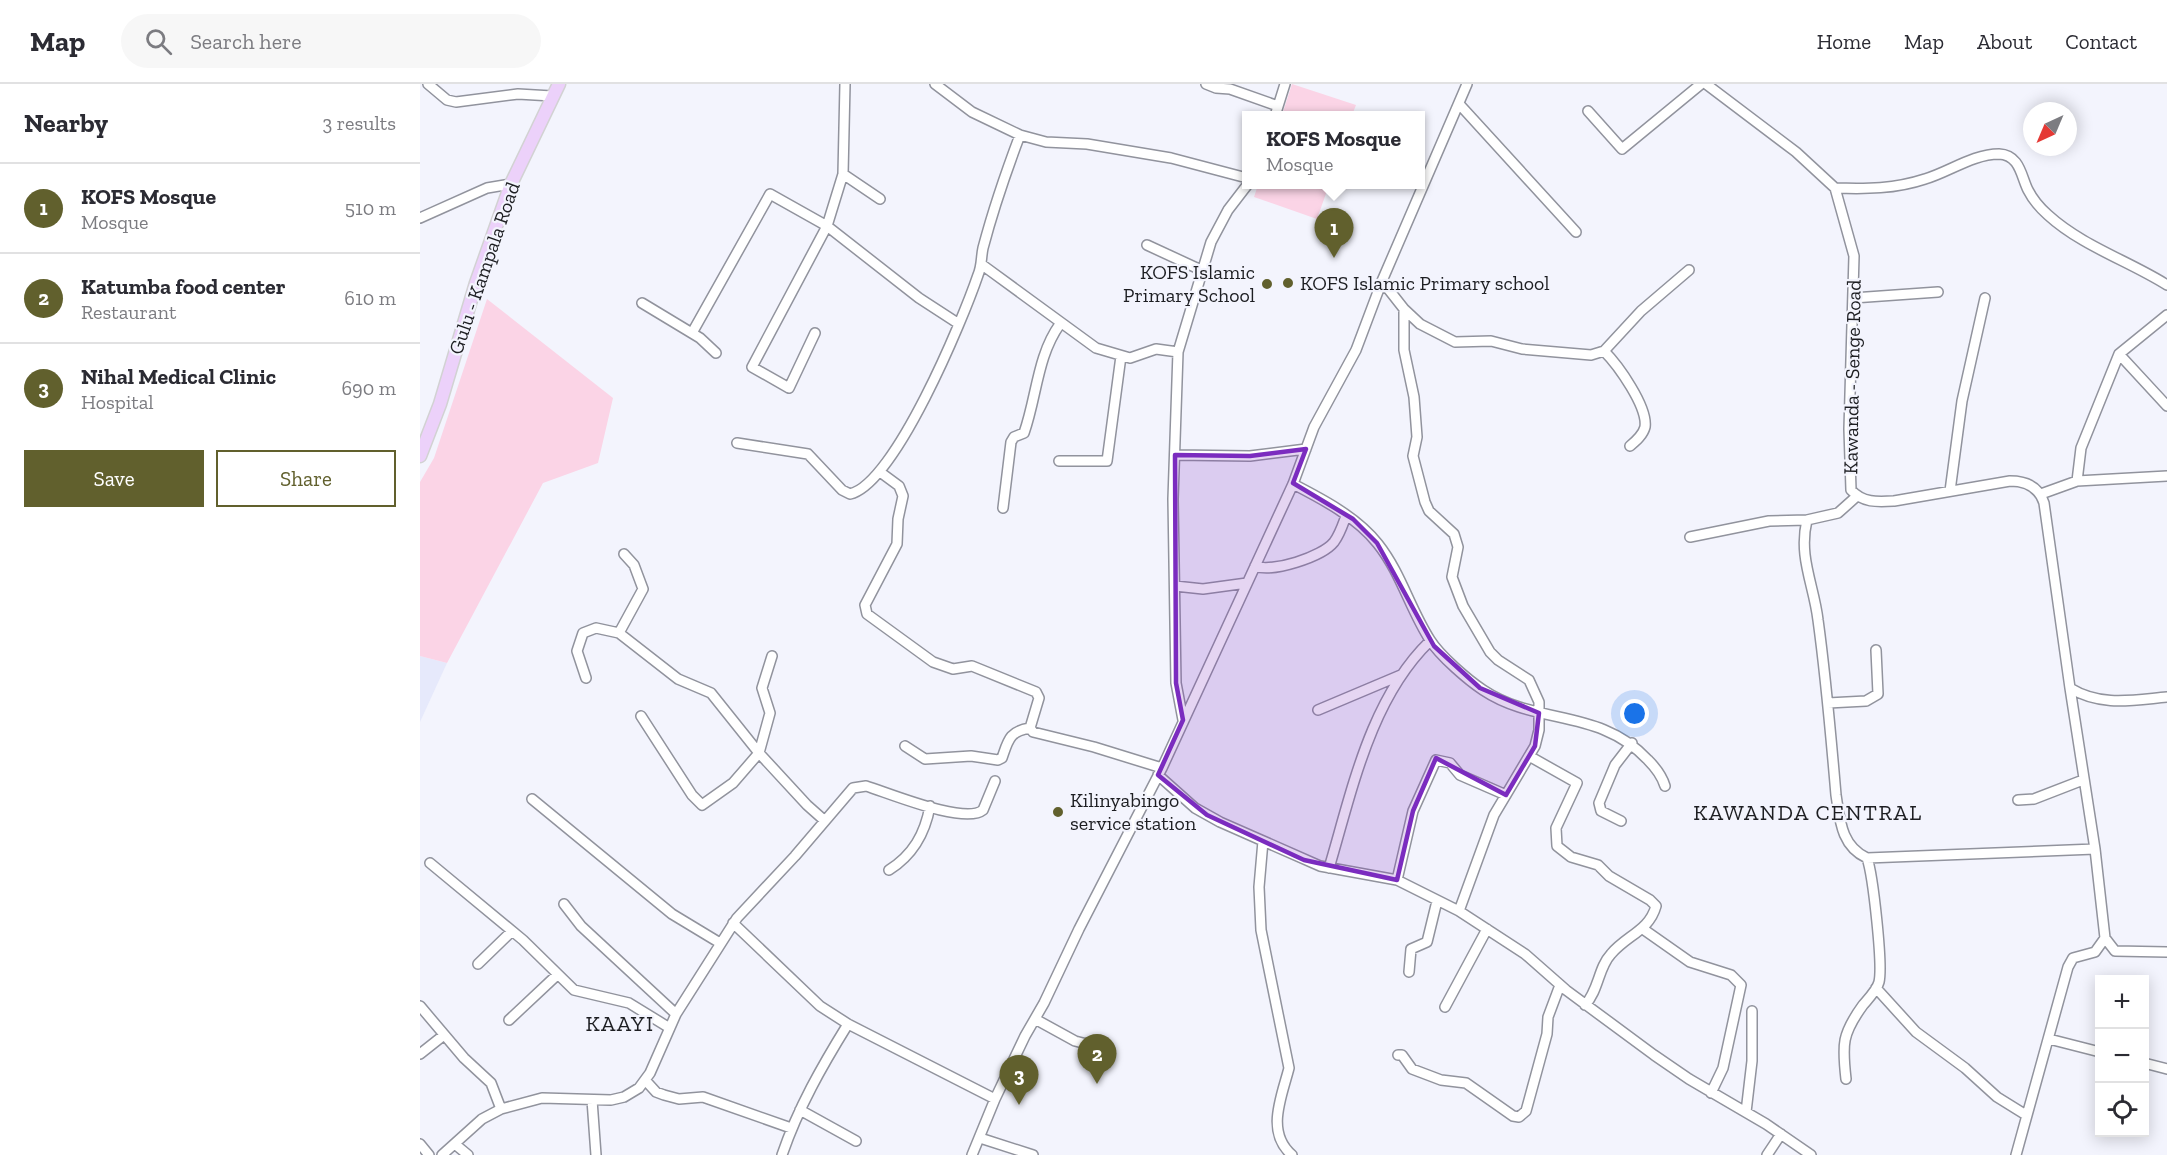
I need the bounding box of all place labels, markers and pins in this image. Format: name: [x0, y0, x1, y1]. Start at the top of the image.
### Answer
pin: 1: [1314, 208, 1354, 258]
place label: KOFS Islamic Primary School: [1123, 260, 1255, 307]
place label: KOFS Islamic Primary school: [1300, 271, 1550, 295]
marker: KOFS Islamic Primary school: [1281, 276, 1295, 290]
marker: KOFS Islamic Primary School: [1260, 277, 1274, 291]
place label: Kilinyabingo service station: [1070, 788, 1197, 835]
marker: Kilinyabingo service station: [1051, 805, 1065, 819]
pin: 2: [1078, 1034, 1116, 1084]
pin: 3: [1000, 1056, 1038, 1105]

